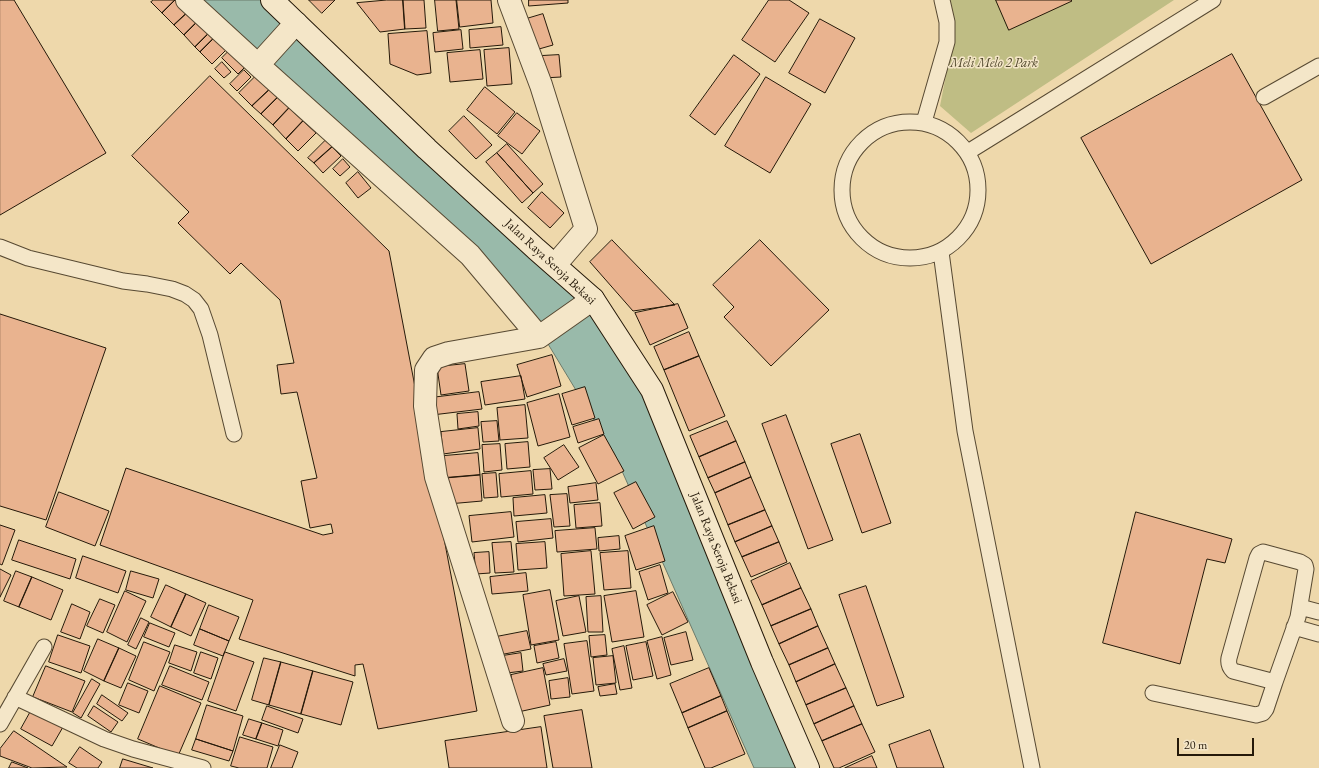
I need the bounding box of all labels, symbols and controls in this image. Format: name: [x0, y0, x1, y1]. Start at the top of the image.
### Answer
park label: Meli Melo 2 Park: [950, 55, 1038, 71]
street label: Jalan Raya Seroja Bekasi: [501, 216, 599, 308]
street label: Jalan Raya Seroja Bekasi: [686, 490, 746, 606]
scale bar: [1179, 730, 1256, 756]
text: 20 m: [1184, 737, 1207, 753]

